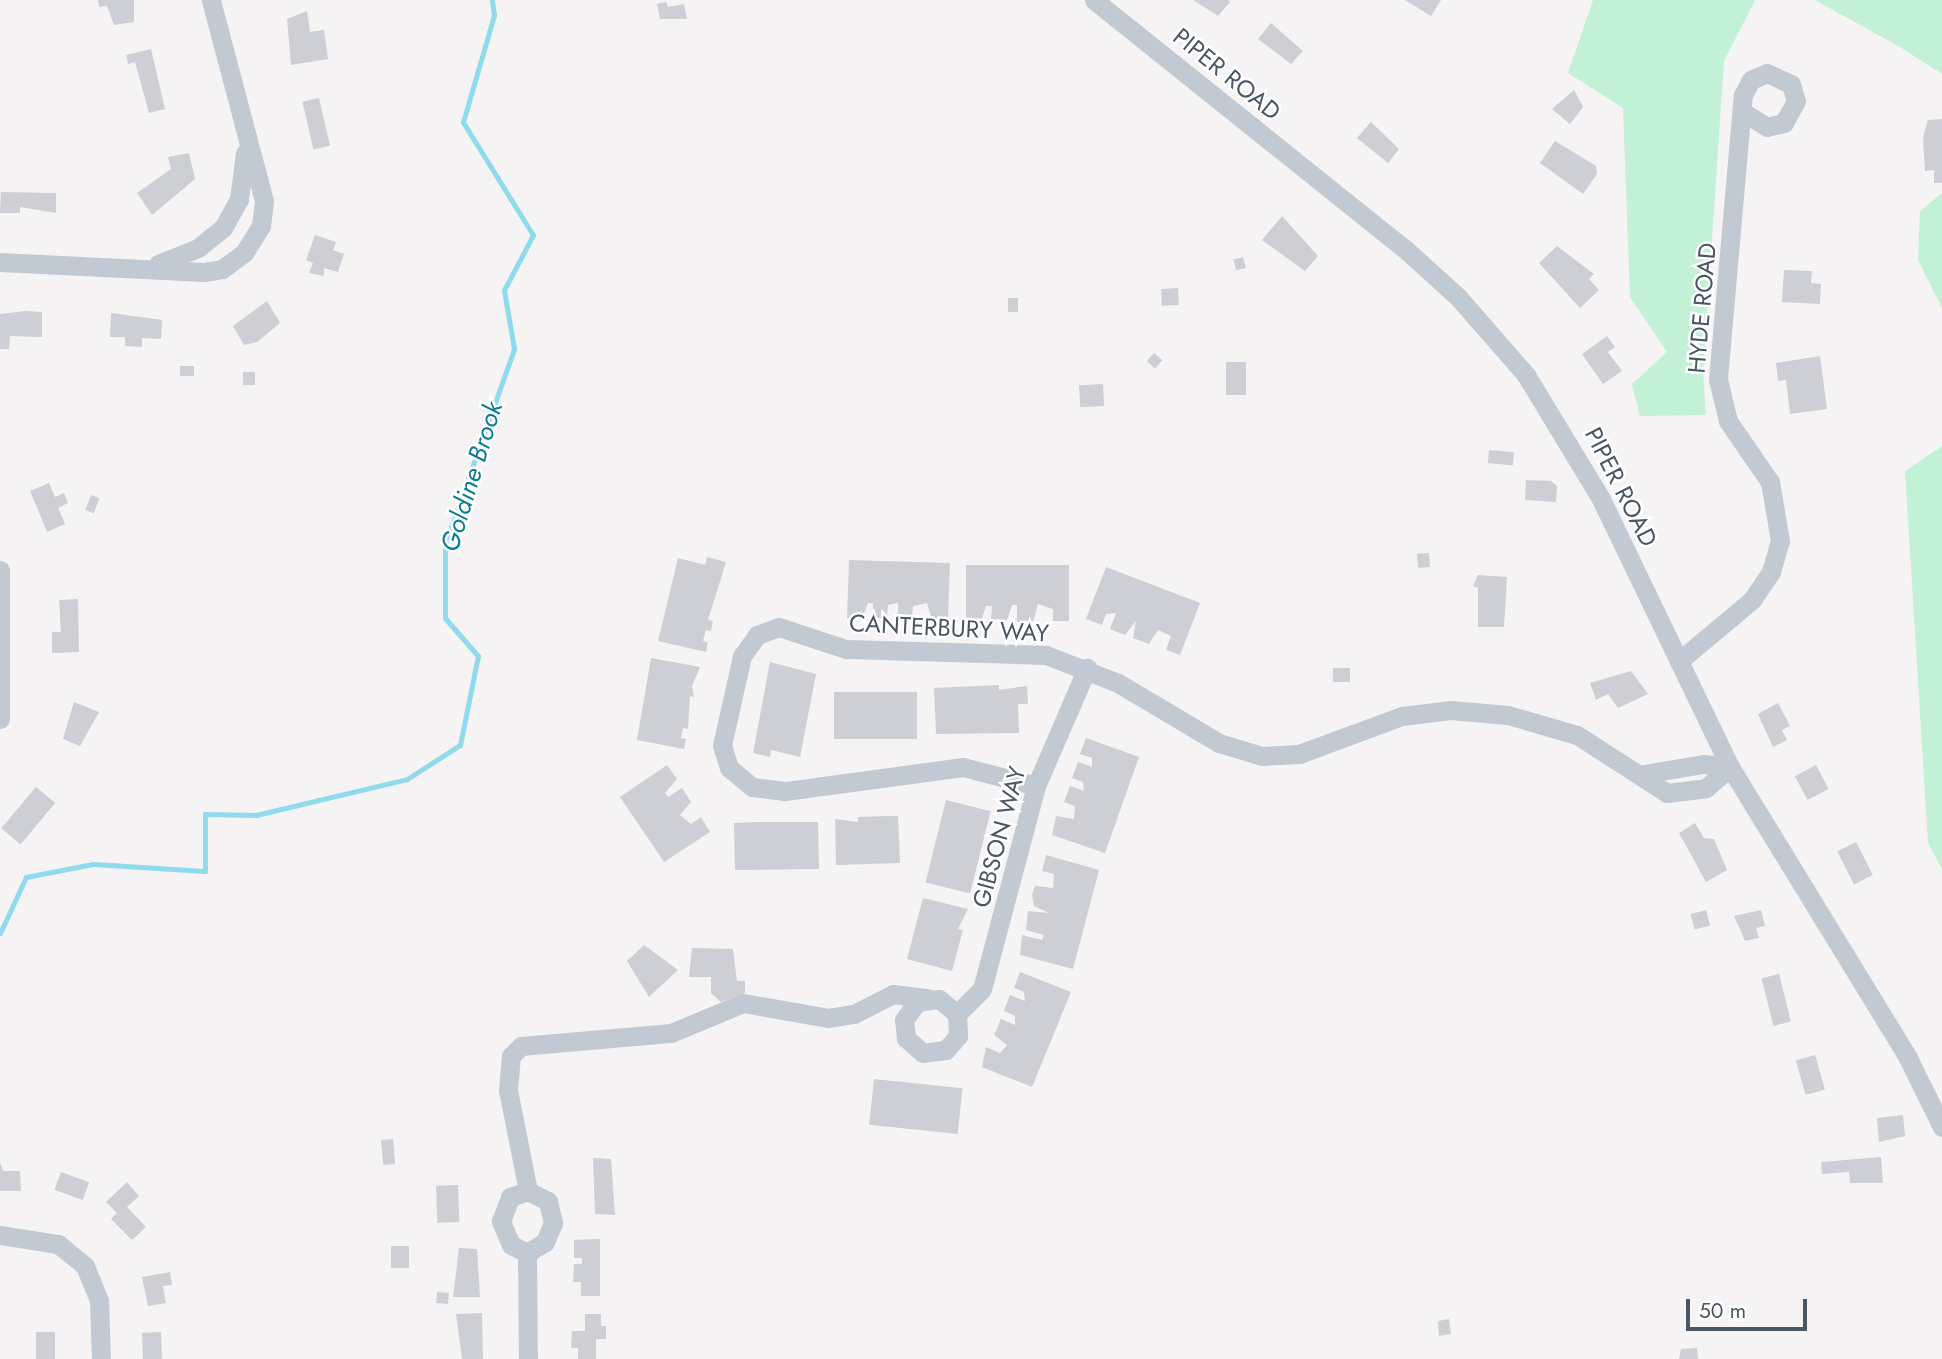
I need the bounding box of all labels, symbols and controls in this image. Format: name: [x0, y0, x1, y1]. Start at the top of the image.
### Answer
street label: PIPER ROAD: [1167, 22, 1287, 126]
street label: HYDE ROAD: [1682, 241, 1722, 375]
water label: Goldine Brook: [434, 398, 510, 556]
street label: PIPER ROAD: [1579, 423, 1663, 551]
street label: CANTERBURY WAY: [848, 608, 1050, 648]
street label: GIBSON WAY: [966, 763, 1032, 911]
scale bar: [1690, 1286, 1811, 1330]
text: 50 m: [1699, 1296, 1746, 1326]

